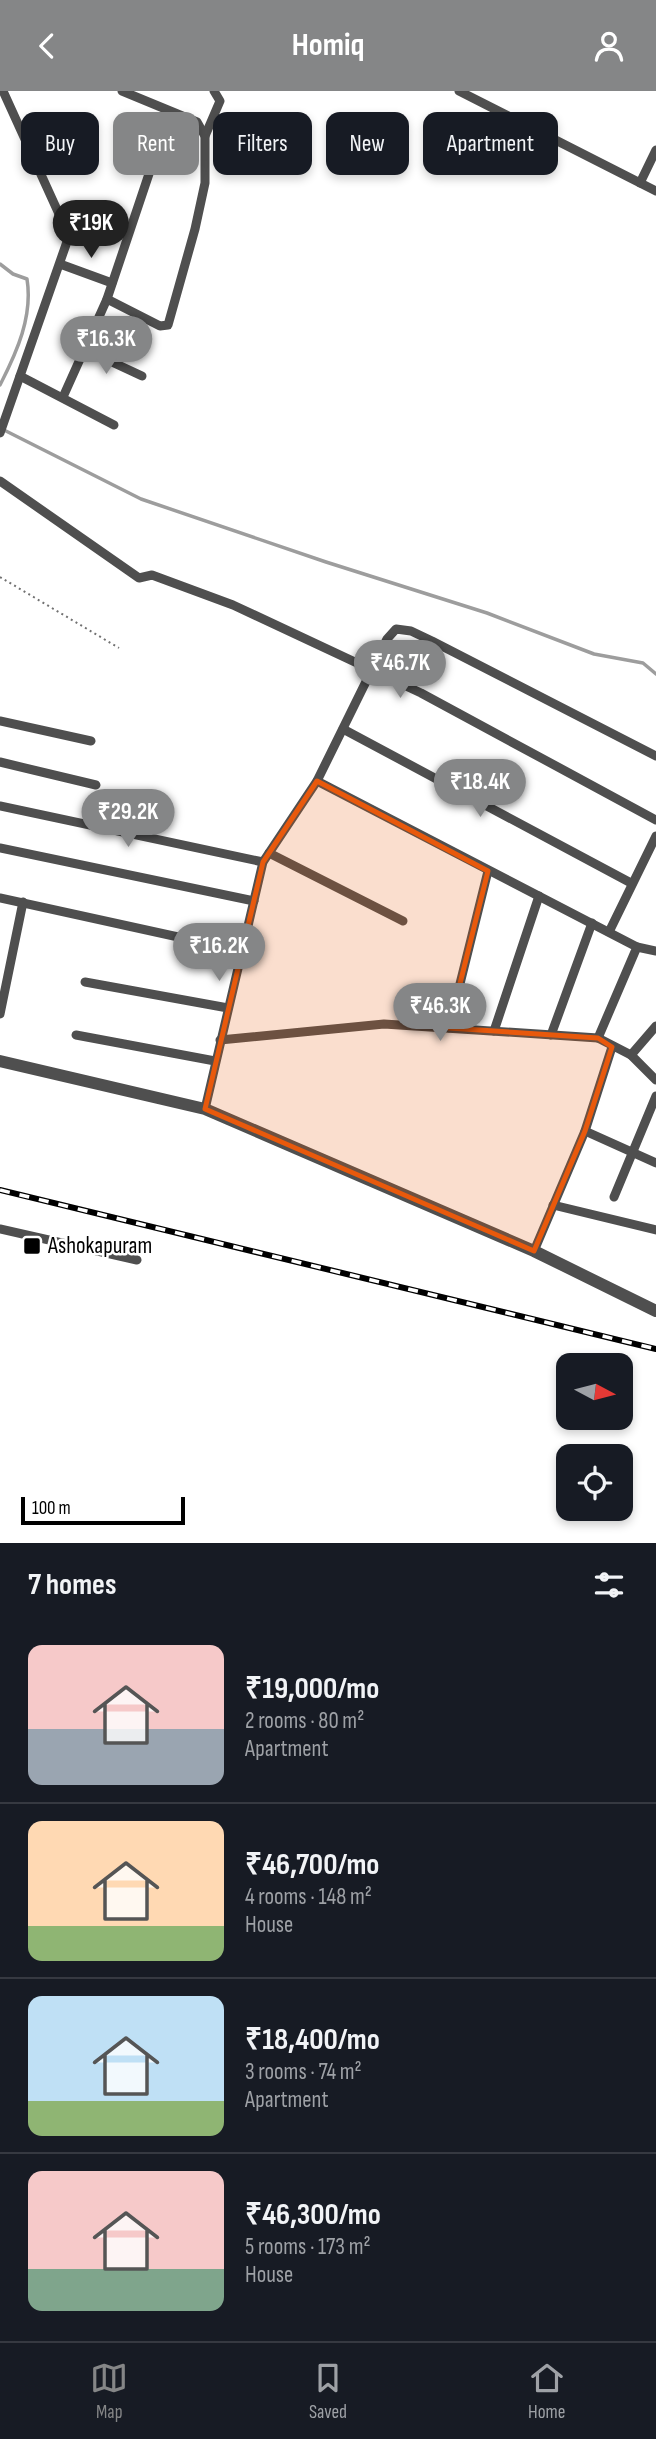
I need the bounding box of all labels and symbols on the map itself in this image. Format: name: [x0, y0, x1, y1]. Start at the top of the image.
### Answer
pin: ₹19K: [50, 201, 132, 260]
pin: ₹16.3K: [49, 317, 163, 376]
pin: ₹46.7K: [343, 641, 457, 700]
pin: ₹18.4K: [423, 759, 537, 819]
pin: ₹29.2K: [71, 789, 185, 849]
pin: ₹16.2K: [162, 923, 276, 983]
pin: ₹46.3K: [383, 983, 497, 1043]
place label: Ashokapuram: [47, 1232, 152, 1260]
marker: Ashokapuram: [22, 1236, 42, 1256]
north arrow: [556, 1353, 634, 1430]
scale bar: [21, 1494, 186, 1526]

